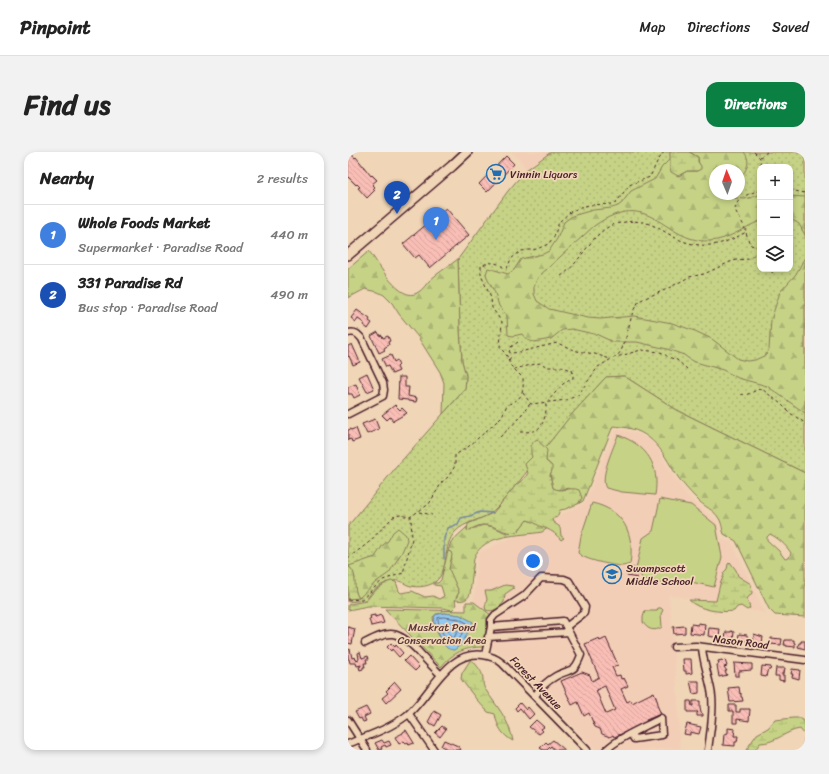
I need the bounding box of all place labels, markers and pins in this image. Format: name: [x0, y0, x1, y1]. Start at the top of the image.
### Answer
supermarket icon: Vinnin Liquors: [485, 163, 507, 185]
place label: Vinnin Liquors: [510, 165, 578, 184]
pin: 2: [384, 181, 410, 214]
pin: 1: [423, 207, 449, 240]
place label: Swampscott Middle School: [626, 559, 694, 591]
school or university icon: Swampscott Middle School: [601, 563, 623, 585]

